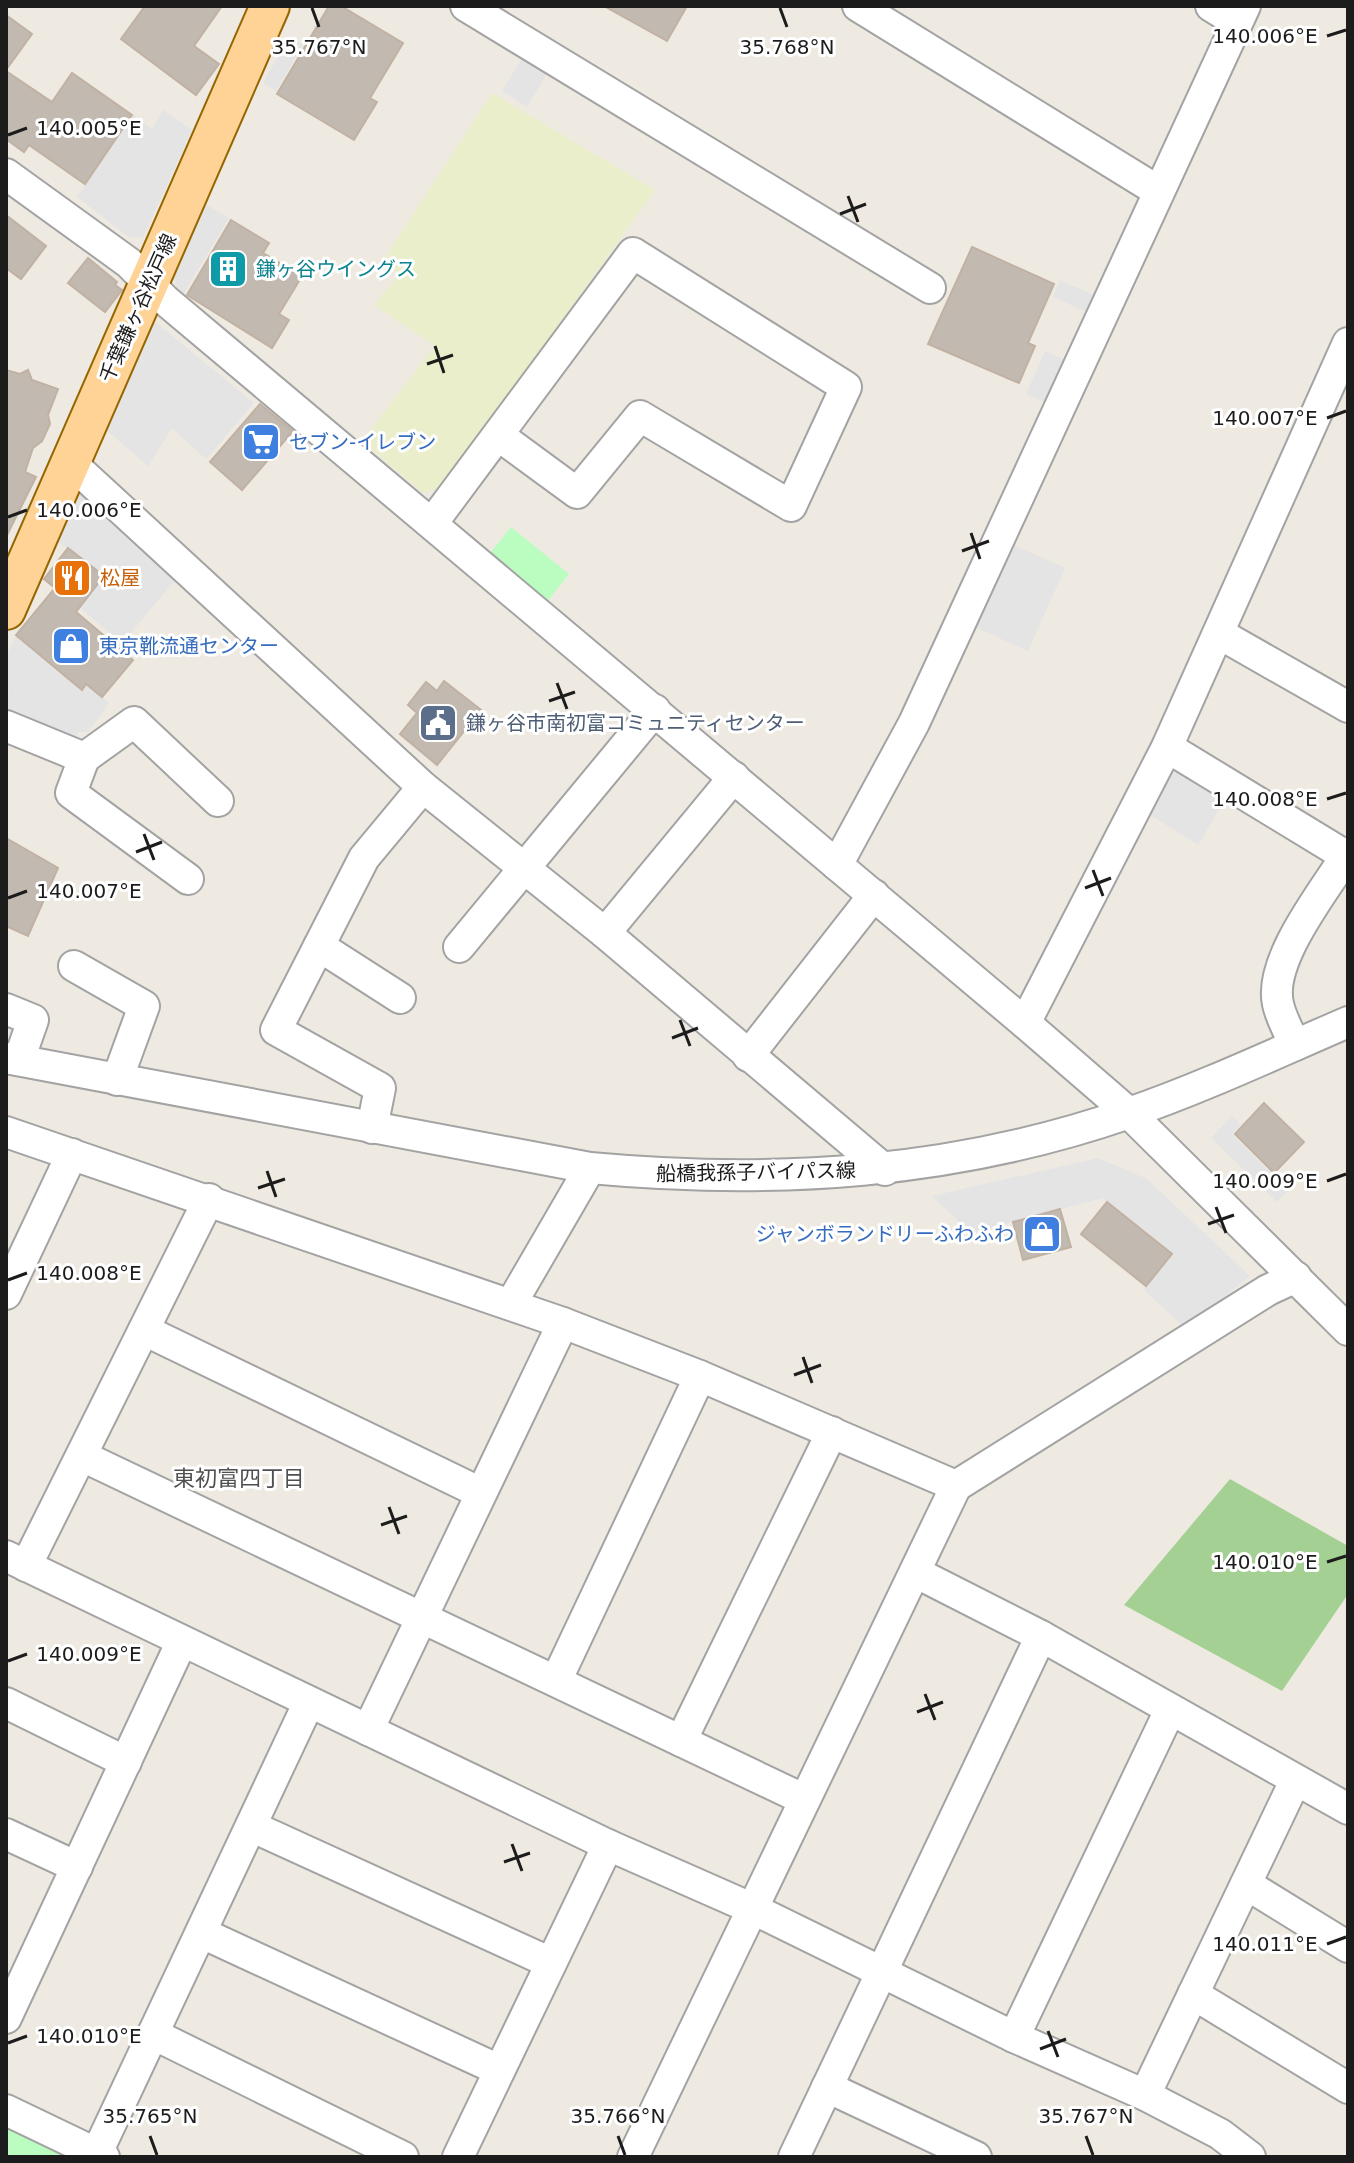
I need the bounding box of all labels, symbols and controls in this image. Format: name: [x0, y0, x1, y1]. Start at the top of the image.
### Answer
text: 140.006°E: [1212, 24, 1318, 48]
text: 35.767°N: [272, 35, 366, 59]
text: 35.768°N: [740, 35, 834, 59]
text: 140.005°E: [36, 116, 142, 140]
street label: 千葉鎌ヶ谷松戸線: [94, 230, 182, 386]
building icon: 鎌ヶ谷ウイングス: [207, 248, 249, 290]
place label: 鎌ヶ谷ウイングス: [256, 257, 416, 281]
text: 140.007°E: [1212, 406, 1318, 430]
supermarket icon: セブン-イレブン: [240, 421, 282, 463]
place label: セブン-イレブン: [289, 430, 436, 454]
text: 140.006°E: [36, 498, 142, 522]
restaurant icon: 松屋: [51, 557, 93, 599]
place label: 松屋: [100, 566, 140, 590]
shop icon: 東京靴流通センター: [50, 625, 92, 667]
place label: 東京靴流通センター: [99, 634, 279, 658]
public building icon: 鎌ヶ谷市南初富コミュニティセンター: [417, 702, 459, 744]
place label: 鎌ヶ谷市南初富コミュニティセンター: [466, 711, 805, 735]
text: 140.008°E: [1212, 787, 1318, 811]
text: 140.007°E: [36, 879, 142, 903]
street label: 船橋我孫子バイパス線: [656, 1158, 856, 1186]
text: 140.009°E: [1212, 1169, 1318, 1193]
shop icon: ジャンボランドリーふわふわ: [1021, 1213, 1063, 1255]
place label: ジャンボランドリーふわふわ: [756, 1222, 1014, 1246]
text: 140.008°E: [36, 1261, 142, 1285]
district label: 東初富四丁目: [173, 1466, 305, 1491]
text: 140.010°E: [1212, 1550, 1318, 1574]
text: 140.009°E: [36, 1642, 142, 1666]
text: 140.011°E: [1212, 1932, 1318, 1956]
text: 140.010°E: [36, 2024, 142, 2048]
text: 35.765°N: [103, 2104, 197, 2128]
text: 35.766°N: [571, 2104, 665, 2128]
text: 35.767°N: [1039, 2104, 1133, 2128]

